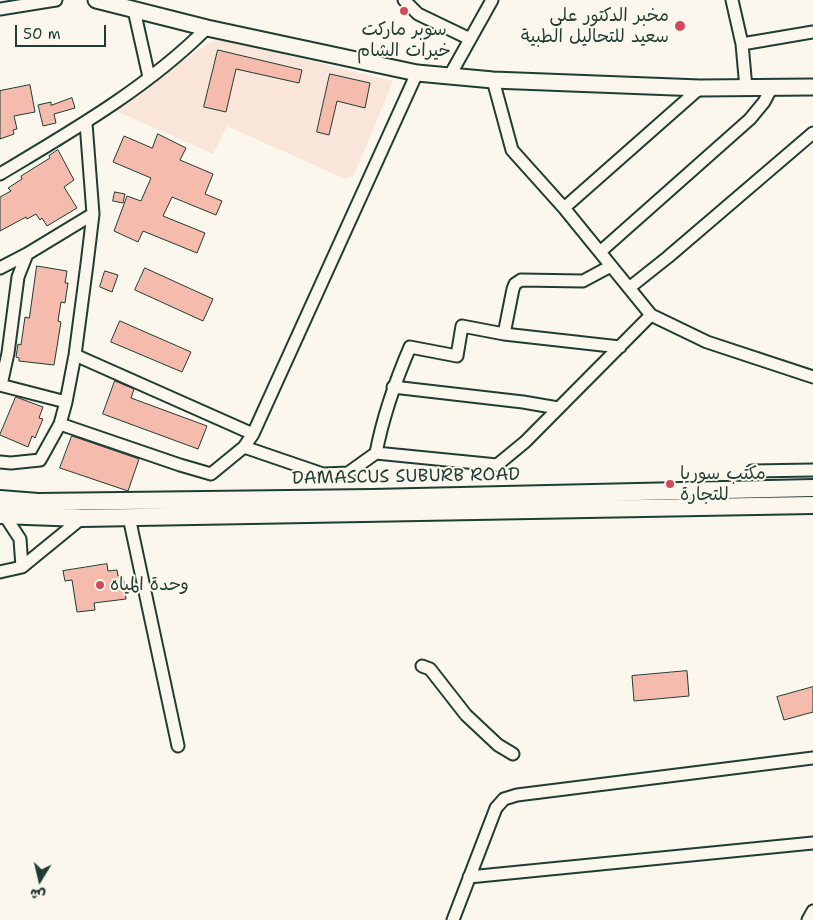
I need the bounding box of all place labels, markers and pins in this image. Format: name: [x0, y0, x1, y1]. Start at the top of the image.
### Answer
marker: سوبر ماركت خيرات الشام: [398, 5, 410, 17]
place label: مخبر الدكتور علي سعيد للتحاليل الطبية: [521, 5, 669, 48]
place label: سوبر ماركت خيرات الشام: [357, 19, 451, 62]
marker: مخبر الدكتور علي سعيد للتحاليل الطبية: [673, 19, 687, 33]
place label: مكتب سوريا للتجارة: [680, 463, 766, 506]
marker: مكتب سوريا للتجارة: [664, 478, 676, 490]
place label: وحدة المياه: [110, 574, 189, 596]
marker: وحدة المياه: [94, 579, 106, 591]

